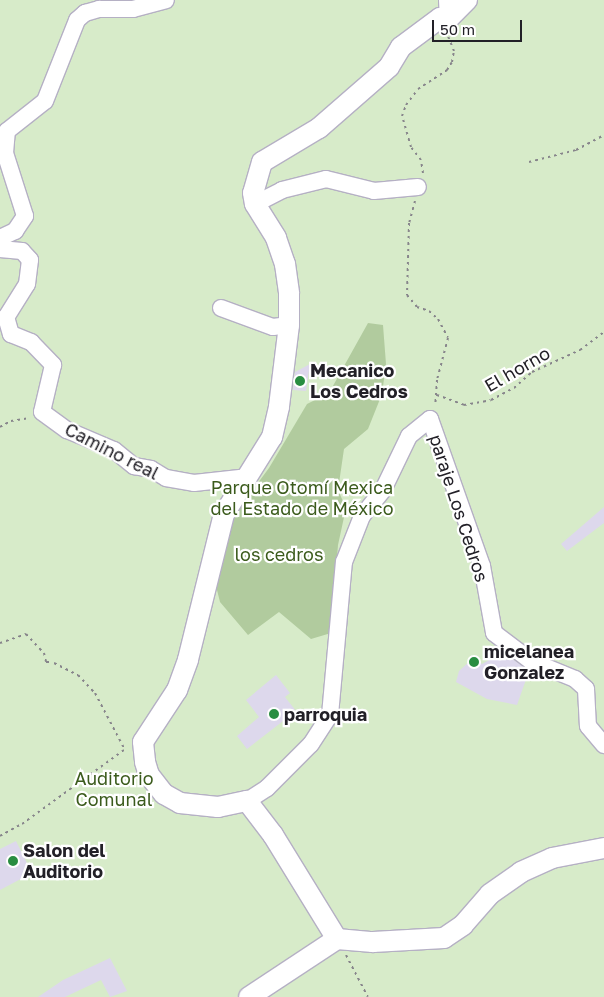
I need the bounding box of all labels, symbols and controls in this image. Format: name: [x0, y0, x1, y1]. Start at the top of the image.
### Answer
scale bar: [434, 10, 524, 42]
text: 50 m: [440, 20, 475, 38]
street label: El horno: [480, 342, 554, 396]
place label: Mecanico Los Cedros: [310, 360, 408, 402]
marker: Mecanico Los Cedros: [294, 375, 306, 387]
street label: Camino real: [61, 418, 163, 484]
street label: paraje Los Cedros: [425, 431, 493, 585]
park label: Parque Otomí Mexica del Estado de México: [211, 477, 393, 520]
park label: los cedros: [235, 543, 323, 565]
place label: micelanea Gonzalez: [484, 641, 574, 684]
marker: micelanea Gonzalez: [468, 656, 480, 668]
place label: parroquia: [284, 703, 367, 725]
marker: parroquia: [268, 708, 280, 720]
park label: Auditorio Comunal: [74, 768, 154, 811]
place label: Salon del Auditorio: [23, 840, 105, 882]
marker: Salon del Auditorio: [7, 855, 19, 867]

